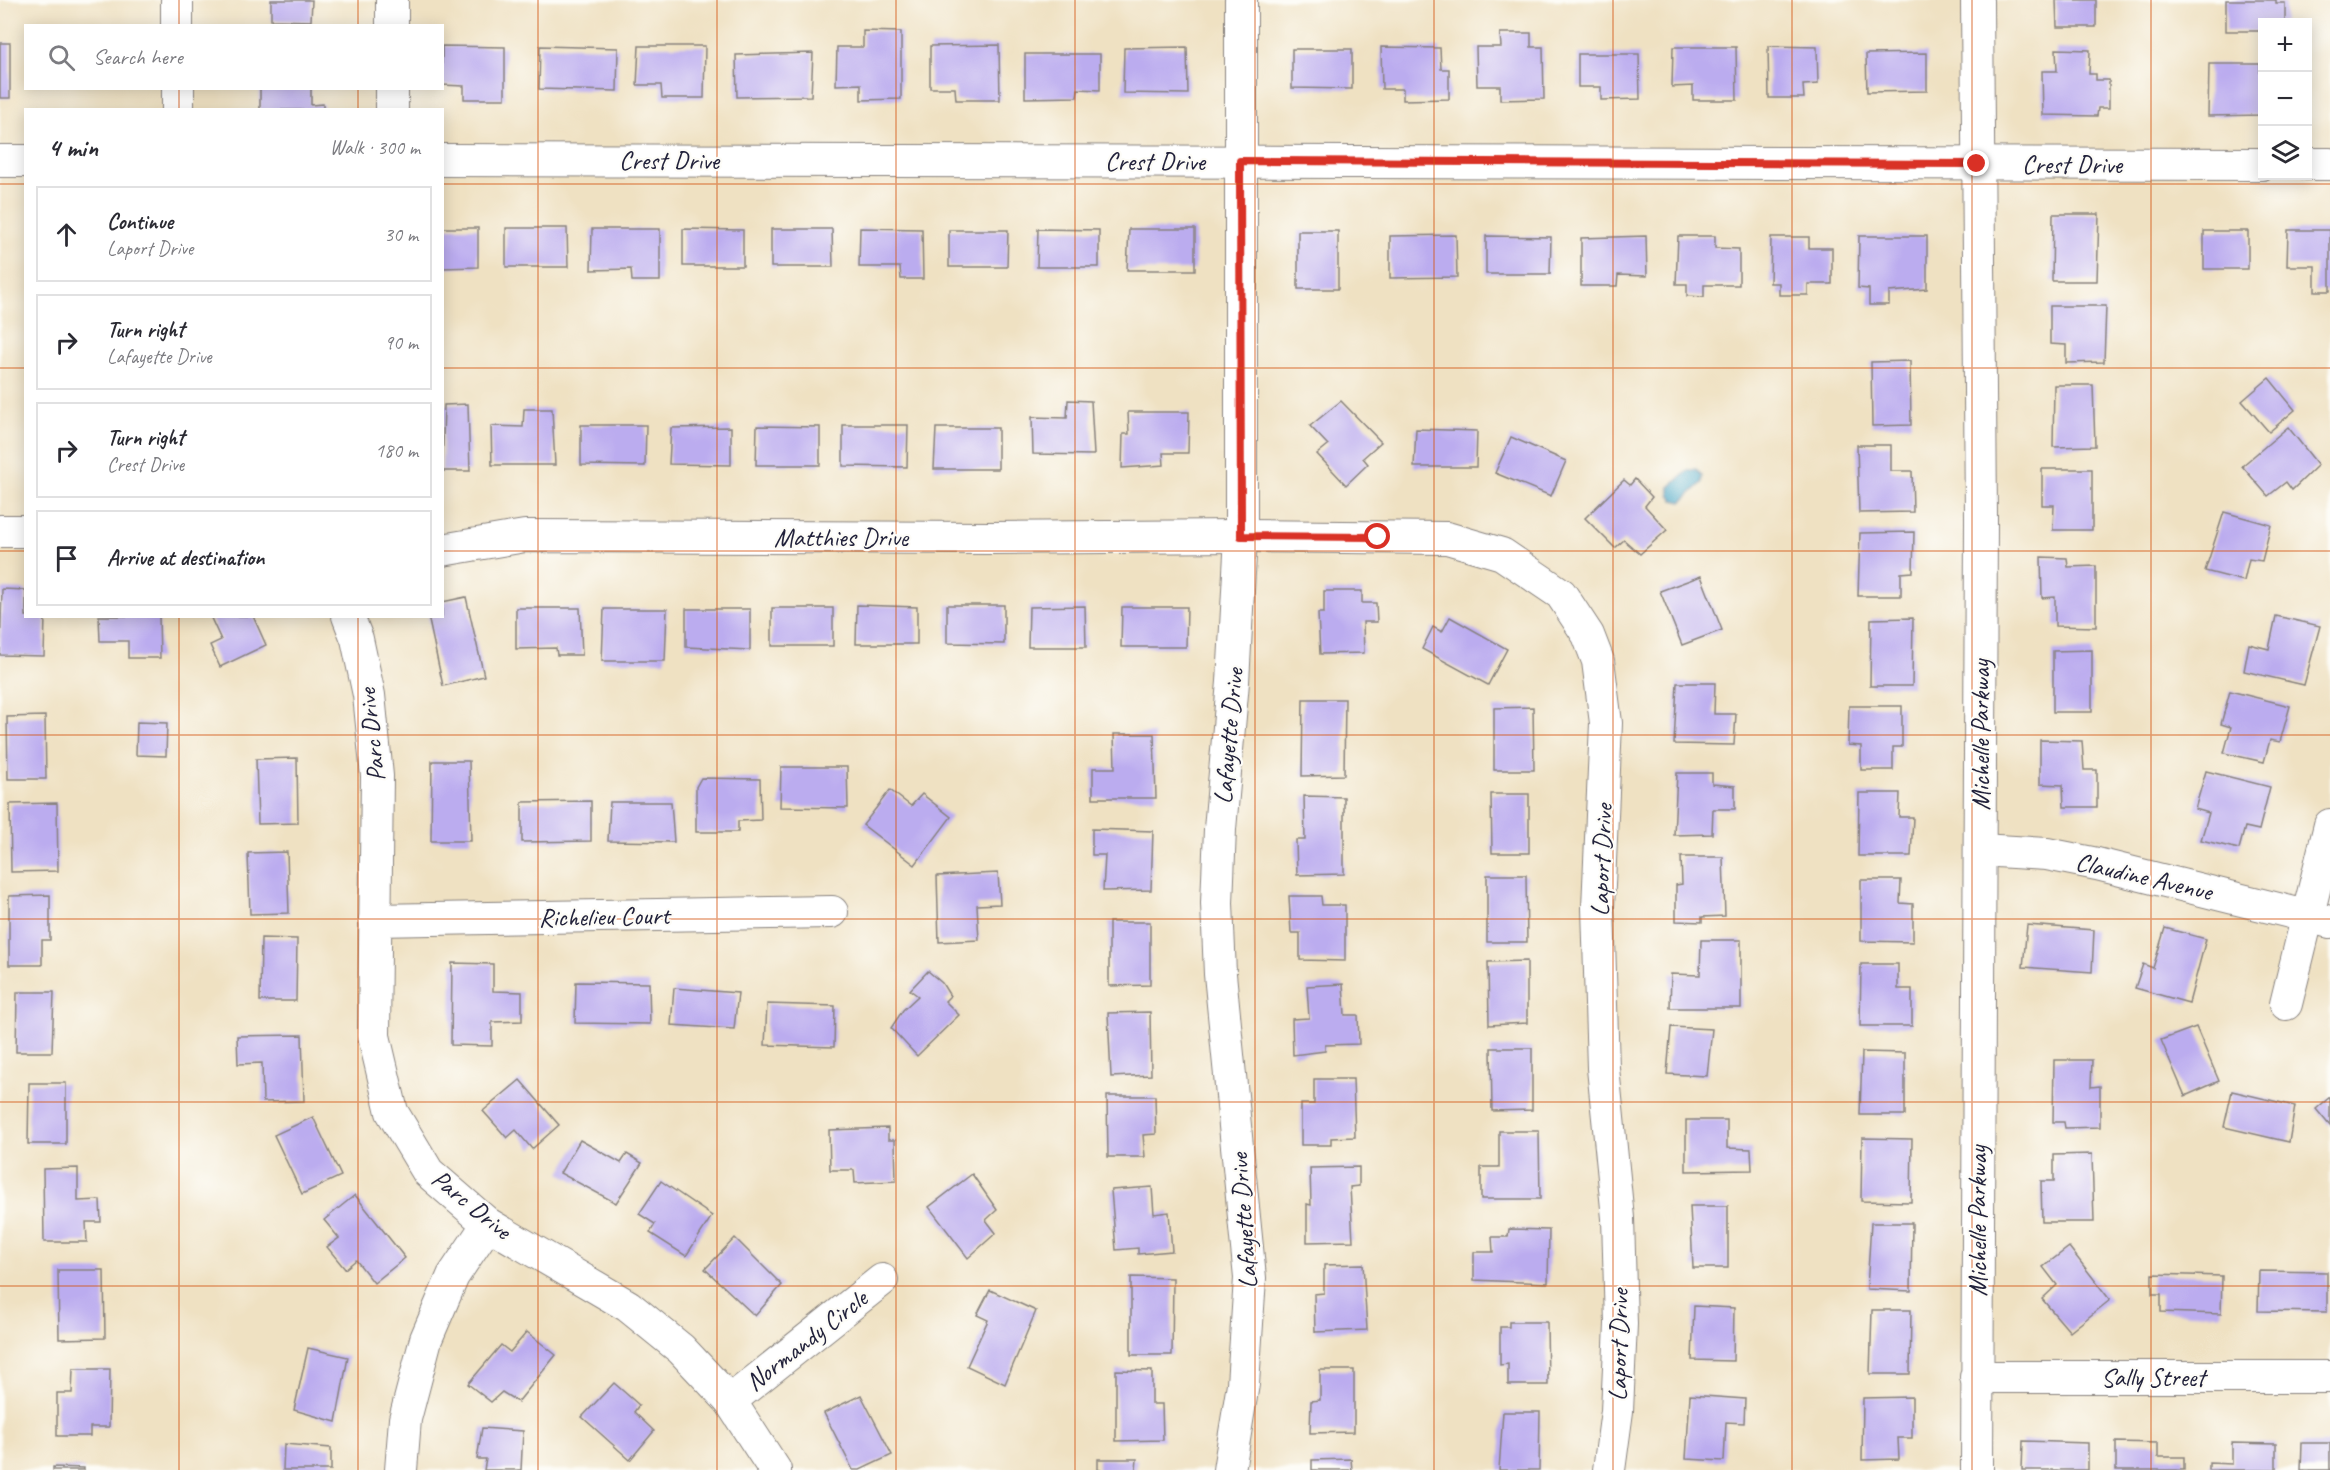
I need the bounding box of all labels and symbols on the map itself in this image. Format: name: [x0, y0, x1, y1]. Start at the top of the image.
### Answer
street label: Crest Drive: [619, 144, 721, 177]
street label: Crest Drive: [1105, 145, 1207, 178]
street label: Crest Drive: [2022, 148, 2124, 181]
route end: [1963, 150, 1989, 176]
street label: Matthies Drive: [774, 521, 909, 554]
route start: [1364, 523, 1390, 549]
street label: Michelle Parkway: [1964, 657, 1997, 810]
street label: Lafayette Drive: [1206, 665, 1251, 805]
street label: Parc Drive: [350, 685, 393, 783]
street label: Laport Drive: [1583, 801, 1620, 917]
street label: Claudine Avenue: [2072, 845, 2218, 909]
street label: Richelieu Court: [538, 899, 672, 934]
street label: Michelle Parkway: [1961, 1143, 1994, 1296]
street label: Lafayette Drive: [1222, 1150, 1265, 1290]
street label: Parc Drive: [425, 1162, 520, 1248]
street label: Normandy Circle: [739, 1281, 876, 1398]
street label: Laport Drive: [1601, 1286, 1636, 1401]
street label: Sally Street: [2101, 1361, 2208, 1394]

